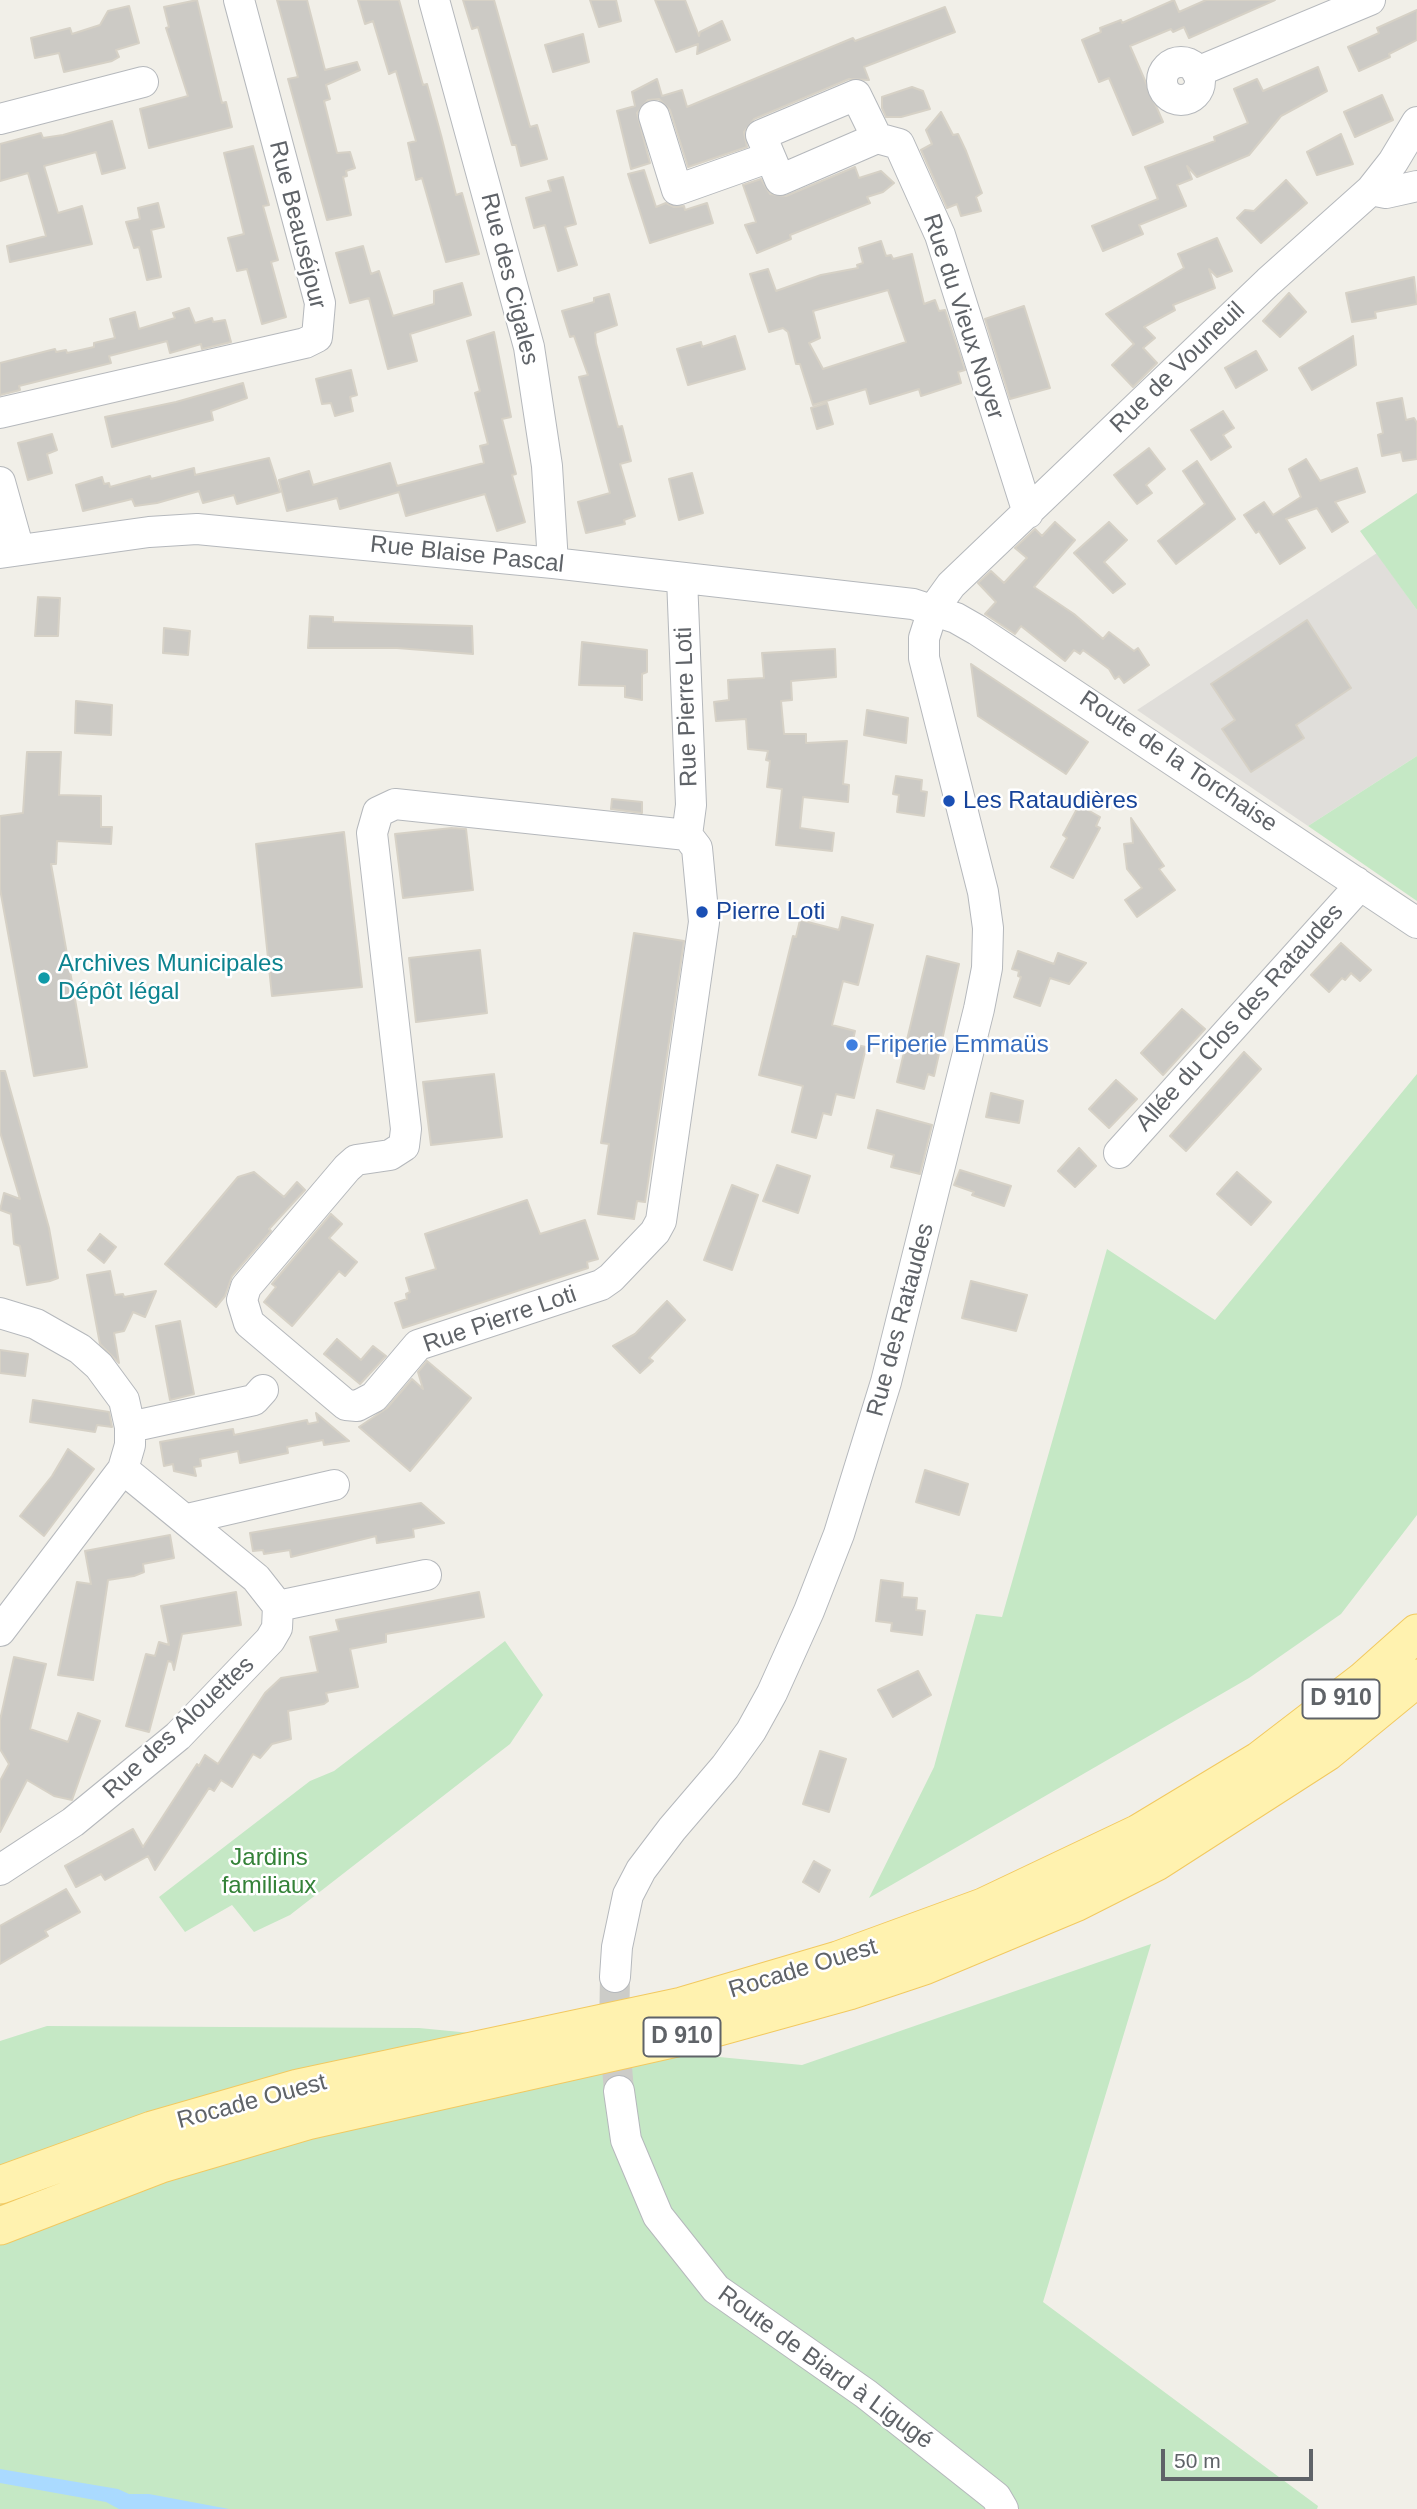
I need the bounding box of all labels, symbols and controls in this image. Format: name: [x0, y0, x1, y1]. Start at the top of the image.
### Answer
street label: Rue Beauséjour: [262, 138, 332, 312]
street label: Rue des Cigales: [474, 190, 544, 368]
street label: Rue du Vieux Noyer: [916, 211, 1010, 423]
street label: Rue de Vouneuil: [1105, 296, 1251, 440]
street label: Rue Blaise Pascal: [369, 530, 565, 580]
street label: Rue Pierre Loti: [670, 627, 704, 787]
street label: Route de la Torchaise: [1074, 685, 1282, 839]
place label: Les Rataudières: [963, 787, 1138, 815]
marker: Les Rataudières: [941, 793, 957, 809]
place label: Pierre Loti: [716, 898, 825, 926]
street label: Allée du Clos des Rataudes: [1130, 898, 1350, 1138]
marker: Pierre Loti: [694, 904, 710, 920]
place label: Archives Municipales Dépôt légal: [58, 950, 283, 1006]
marker: Archives Municipales Dépôt légal: [36, 970, 52, 986]
place label: Friperie Emmaüs: [866, 1031, 1049, 1059]
marker: Friperie Emmaüs: [844, 1037, 860, 1053]
street label: Rue des Rataudes: [861, 1220, 941, 1420]
street label: Rue Pierre Loti: [420, 1280, 580, 1360]
street label: Rue des Alouettes: [97, 1651, 261, 1805]
road number: D 910: [1302, 1680, 1380, 1718]
park label: Jardins familiaux: [222, 1844, 316, 1900]
street label: Rocade Ouest: [725, 1933, 881, 2005]
road number: D 910: [644, 2018, 720, 2056]
street label: Rocade Ouest: [174, 2068, 330, 2136]
street label: Route de Biard à Ligugé: [712, 2280, 938, 2456]
scale bar: [1165, 2436, 1317, 2480]
text: 50 m: [1174, 2449, 1221, 2472]

